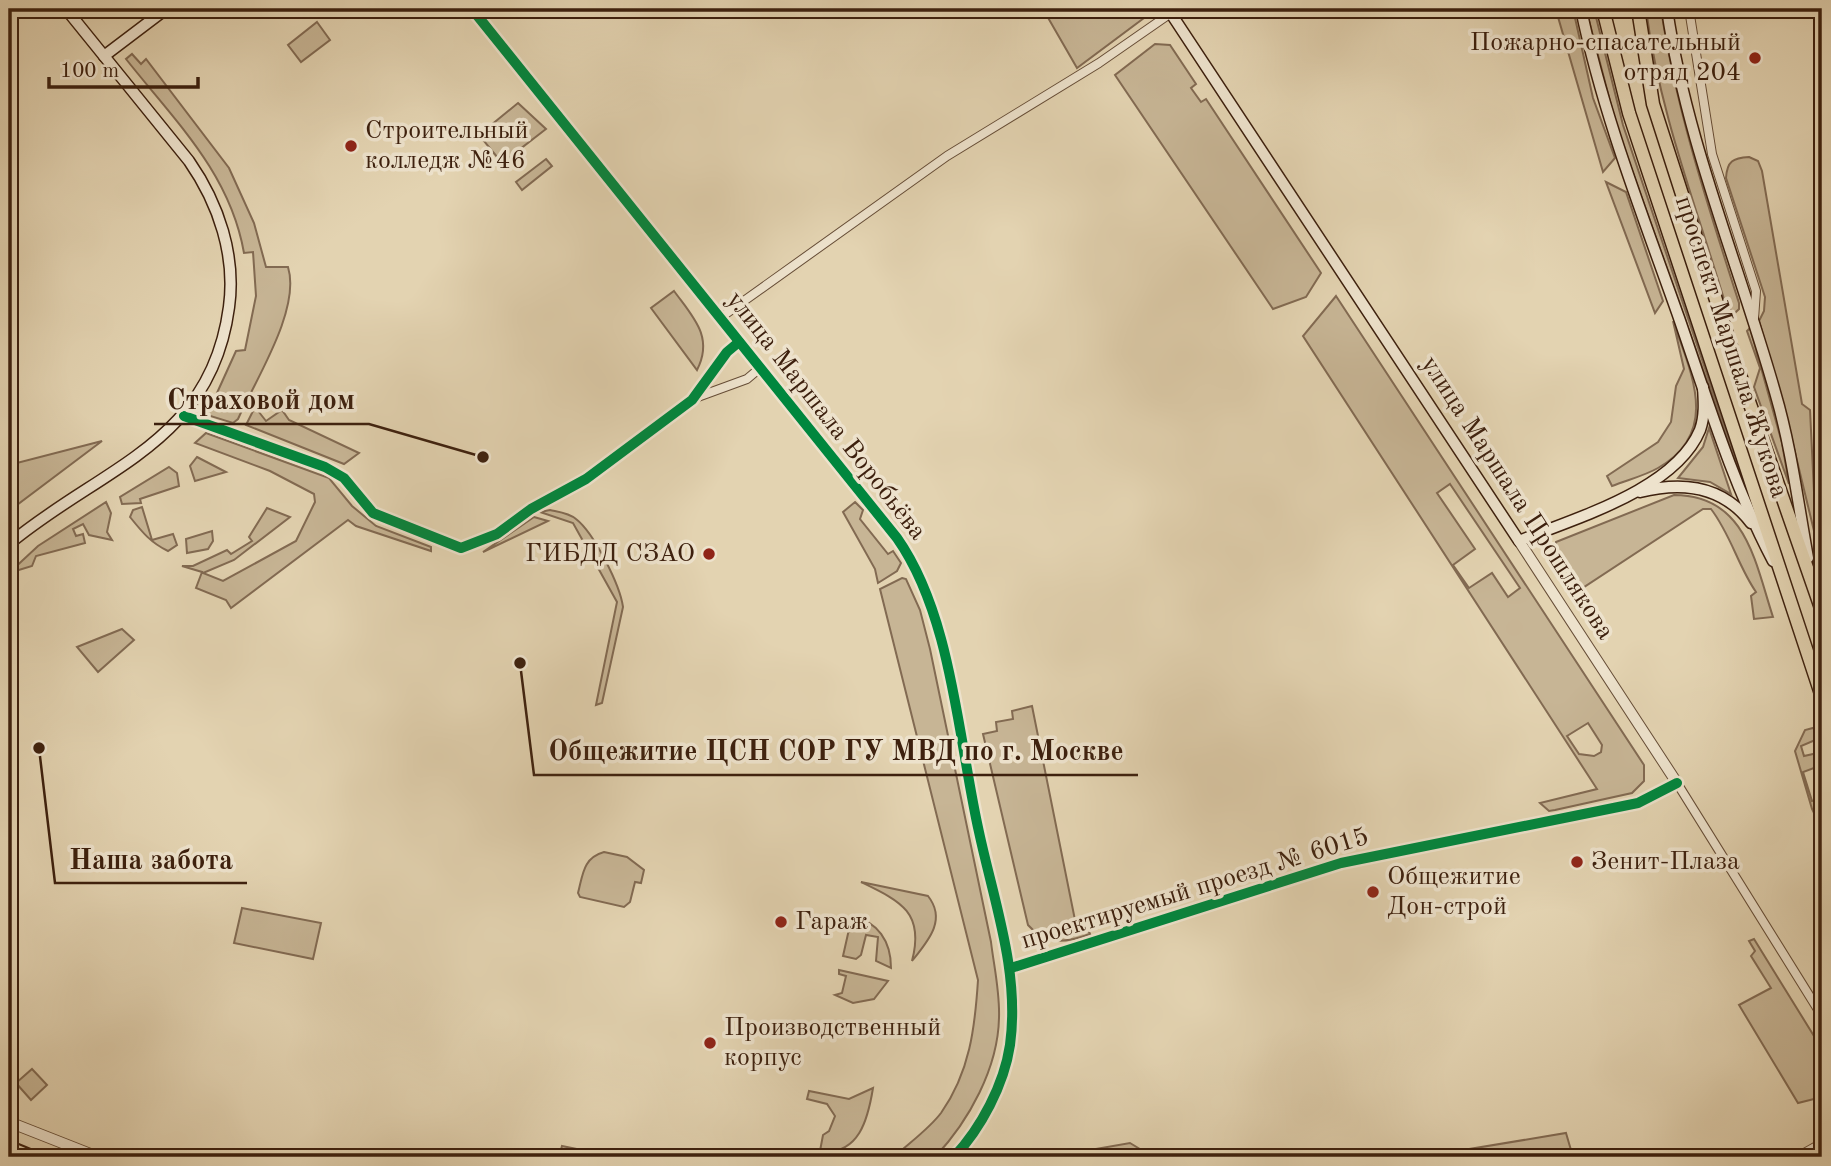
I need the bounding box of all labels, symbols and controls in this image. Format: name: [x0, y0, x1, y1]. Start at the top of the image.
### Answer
place label: Пожарно-спасательный отряд 204: [1470, 30, 1741, 86]
scale bar: [49, 46, 198, 90]
marker: Пожарно-спасательный отряд 204: [1747, 50, 1763, 66]
text: 100 m: [60, 61, 119, 82]
place label: Строительный колледж №46: [365, 118, 529, 174]
marker: Строительный колледж №46: [343, 138, 359, 154]
street label: проспект Маршала Жукова: [1670, 193, 1792, 501]
street label: улица Маршала Воробьёва: [721, 287, 931, 545]
street label: улица Маршала Прошлякова: [1416, 352, 1618, 645]
callout: Страховой дом: [154, 375, 369, 424]
text: Страховой дом: [167, 387, 355, 416]
place label: ГИБДД СЗАО: [525, 541, 695, 567]
marker: ГИБДД СЗАО: [701, 546, 717, 562]
callout: Общежитие ЦСН СОР ГУ МВД по г. Москве: [534, 726, 1138, 775]
text: Общежитие ЦСН СОР ГУ МВД по г. Москве: [548, 738, 1124, 767]
street label: проектируемый проезд № 6015: [1018, 824, 1372, 954]
callout: Наша забота: [55, 834, 247, 883]
text: Наша забота: [69, 848, 233, 876]
place label: Зенит-Плаза: [1591, 849, 1740, 875]
marker: Зенит-Плаза: [1569, 854, 1585, 870]
place label: Общежитие Дон-строй: [1387, 864, 1521, 920]
marker: Общежитие Дон-строй: [1365, 884, 1381, 900]
place label: Гараж: [795, 909, 869, 935]
marker: Гараж: [773, 914, 789, 930]
place label: Производственный корпус: [724, 1015, 941, 1071]
marker: Производственный корпус: [702, 1035, 718, 1051]

